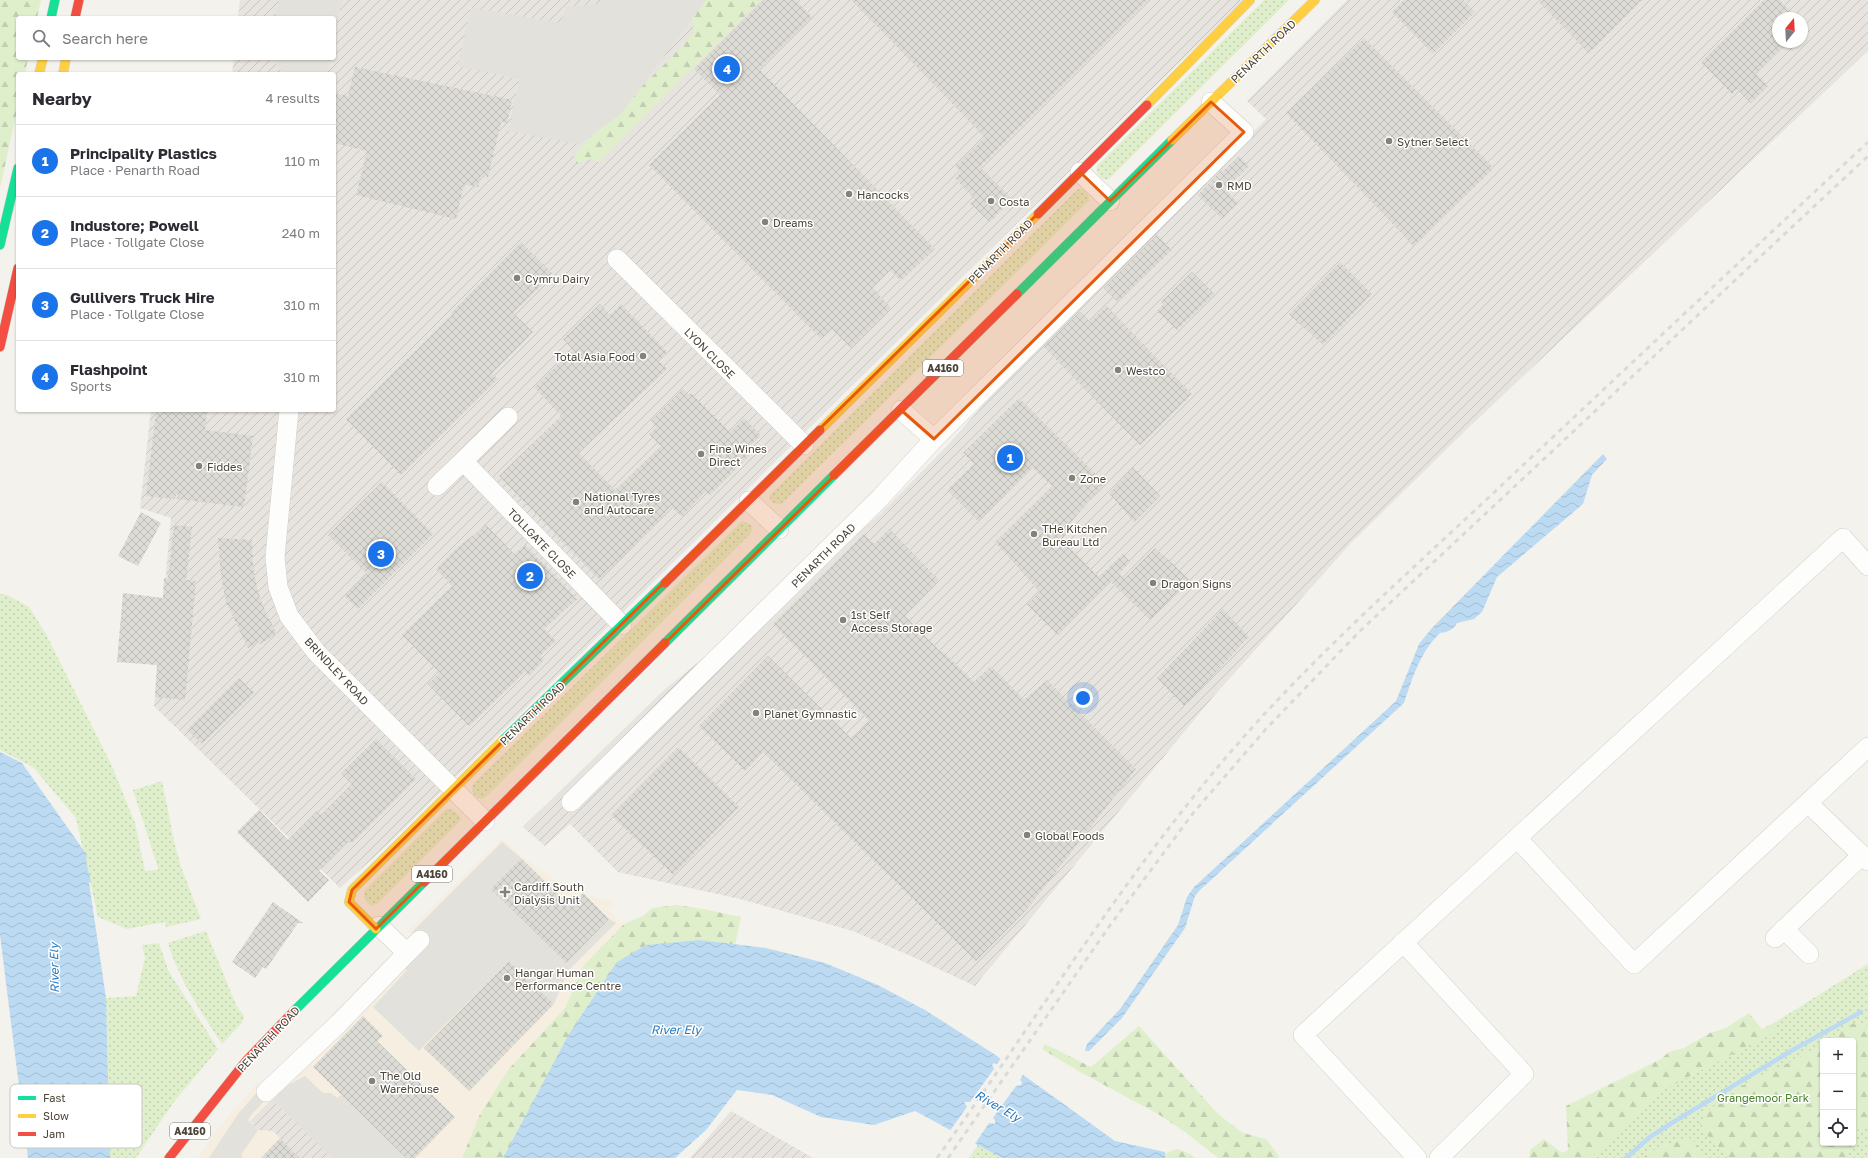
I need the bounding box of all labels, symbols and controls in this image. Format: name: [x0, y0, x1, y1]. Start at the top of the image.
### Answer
north arrow: [1772, 12, 1808, 48]
search box: [16, 16, 336, 60]
street label: PENARTH ROAD: [1228, 16, 1298, 85]
icon: search: [30, 27, 52, 49]
text: Search here: [62, 29, 148, 47]
pin: 4: [714, 54, 740, 84]
text: Nearby: [32, 88, 92, 109]
text: 4 results: [266, 90, 320, 106]
place label: Sytner Select: [1397, 135, 1469, 148]
marker: Sytner Select: [1384, 136, 1394, 146]
text: Principality Plastics: [70, 144, 217, 162]
text: 1: [42, 153, 48, 169]
text: 110 m: [285, 153, 320, 169]
text: Place · Penarth Road: [70, 162, 200, 178]
place label: RMD: [1227, 179, 1252, 192]
marker: RMD: [1214, 180, 1224, 190]
place label: Hancocks: [857, 188, 909, 201]
marker: Hancocks: [844, 189, 854, 199]
place label: Costa: [999, 195, 1030, 208]
marker: Costa: [986, 196, 996, 206]
text: Industore; Powell: [70, 216, 199, 234]
place label: Dreams: [773, 216, 813, 229]
street label: PENARTH ROAD: [965, 216, 1035, 286]
marker: Dreams: [760, 217, 770, 227]
text: 2: [41, 225, 49, 241]
text: 240 m: [282, 225, 320, 241]
text: Place · Tollgate Close: [70, 234, 204, 250]
place label: Cymru Dairy: [525, 272, 590, 285]
marker: Cymru Dairy: [512, 273, 522, 283]
text: Gullivers Truck Hire: [70, 288, 215, 306]
text: 3: [41, 297, 49, 313]
text: 310 m: [283, 297, 320, 313]
text: Place · Tollgate Close: [70, 306, 204, 322]
street label: LYON CLOSE: [682, 325, 738, 381]
place label: Total Asia Food: [554, 350, 635, 363]
marker: Total Asia Food: [638, 351, 648, 361]
text: Flashpoint: [70, 360, 148, 378]
road number: A4160: [923, 360, 963, 376]
place label: Westco: [1126, 364, 1166, 377]
marker: Westco: [1113, 365, 1123, 375]
text: 4: [41, 369, 49, 385]
text: 310 m: [283, 369, 320, 385]
text: Sports: [70, 378, 112, 394]
place label: Fine Wines Direct: [709, 442, 767, 468]
pin: 1: [997, 443, 1023, 473]
marker: Fine Wines Direct: [696, 449, 706, 459]
place label: Fiddes: [207, 460, 242, 473]
marker: Fiddes: [194, 461, 204, 471]
place label: Zone: [1080, 472, 1106, 485]
marker: Zone: [1067, 473, 1077, 483]
place label: National Tyres and Autocare: [584, 490, 660, 516]
marker: National Tyres and Autocare: [571, 497, 581, 507]
street label: TOLLGATE CLOSE: [505, 505, 579, 581]
street label: PENARTH ROAD: [788, 520, 858, 590]
place label: THe Kitchen Bureau Ltd: [1042, 522, 1107, 548]
marker: THe Kitchen Bureau Ltd: [1029, 529, 1039, 539]
pin: 3: [368, 539, 394, 569]
pin: 2: [517, 561, 543, 591]
place label: Dragon Signs: [1161, 577, 1231, 590]
marker: Dragon Signs: [1148, 578, 1158, 588]
place label: 1st Self Access Storage: [851, 608, 932, 634]
marker: 1st Self Access Storage: [838, 615, 848, 625]
street label: BRINDLEY ROAD: [302, 634, 372, 708]
street label: PENARTH ROAD: [497, 678, 567, 747]
your location: [1073, 688, 1093, 708]
place label: Planet Gymnastic: [764, 707, 857, 720]
marker: Planet Gymnastic: [751, 708, 761, 718]
place label: Global Foods: [1035, 829, 1104, 842]
marker: Global Foods: [1022, 830, 1032, 840]
road number: A4160: [412, 866, 452, 882]
place label: Cardiff South Dialysis Unit: [514, 880, 584, 906]
marker: Cardiff South Dialysis Unit: [499, 886, 511, 898]
water label: River Ely: [46, 941, 62, 993]
place label: Hangar Human Performance Centre: [515, 966, 621, 992]
marker: Hangar Human Performance Centre: [502, 973, 512, 983]
street label: PENARTH ROAD: [234, 1003, 302, 1075]
water label: River Ely: [651, 1022, 703, 1037]
map controls: [1820, 1038, 1856, 1146]
button: +: [1820, 1038, 1856, 1074]
place label: The Old Warehouse: [380, 1069, 439, 1095]
button: −: [1820, 1074, 1856, 1110]
marker: The Old Warehouse: [367, 1076, 377, 1086]
legend: [10, 1084, 142, 1148]
water label: River Ely: [973, 1087, 1025, 1126]
text: Fast: [43, 1091, 66, 1104]
park label: Grangemoor Park: [1717, 1091, 1809, 1104]
text: Slow: [43, 1109, 69, 1122]
button: locate: [1820, 1110, 1856, 1146]
road number: A4160: [170, 1123, 210, 1139]
text: Jam: [43, 1127, 65, 1140]

